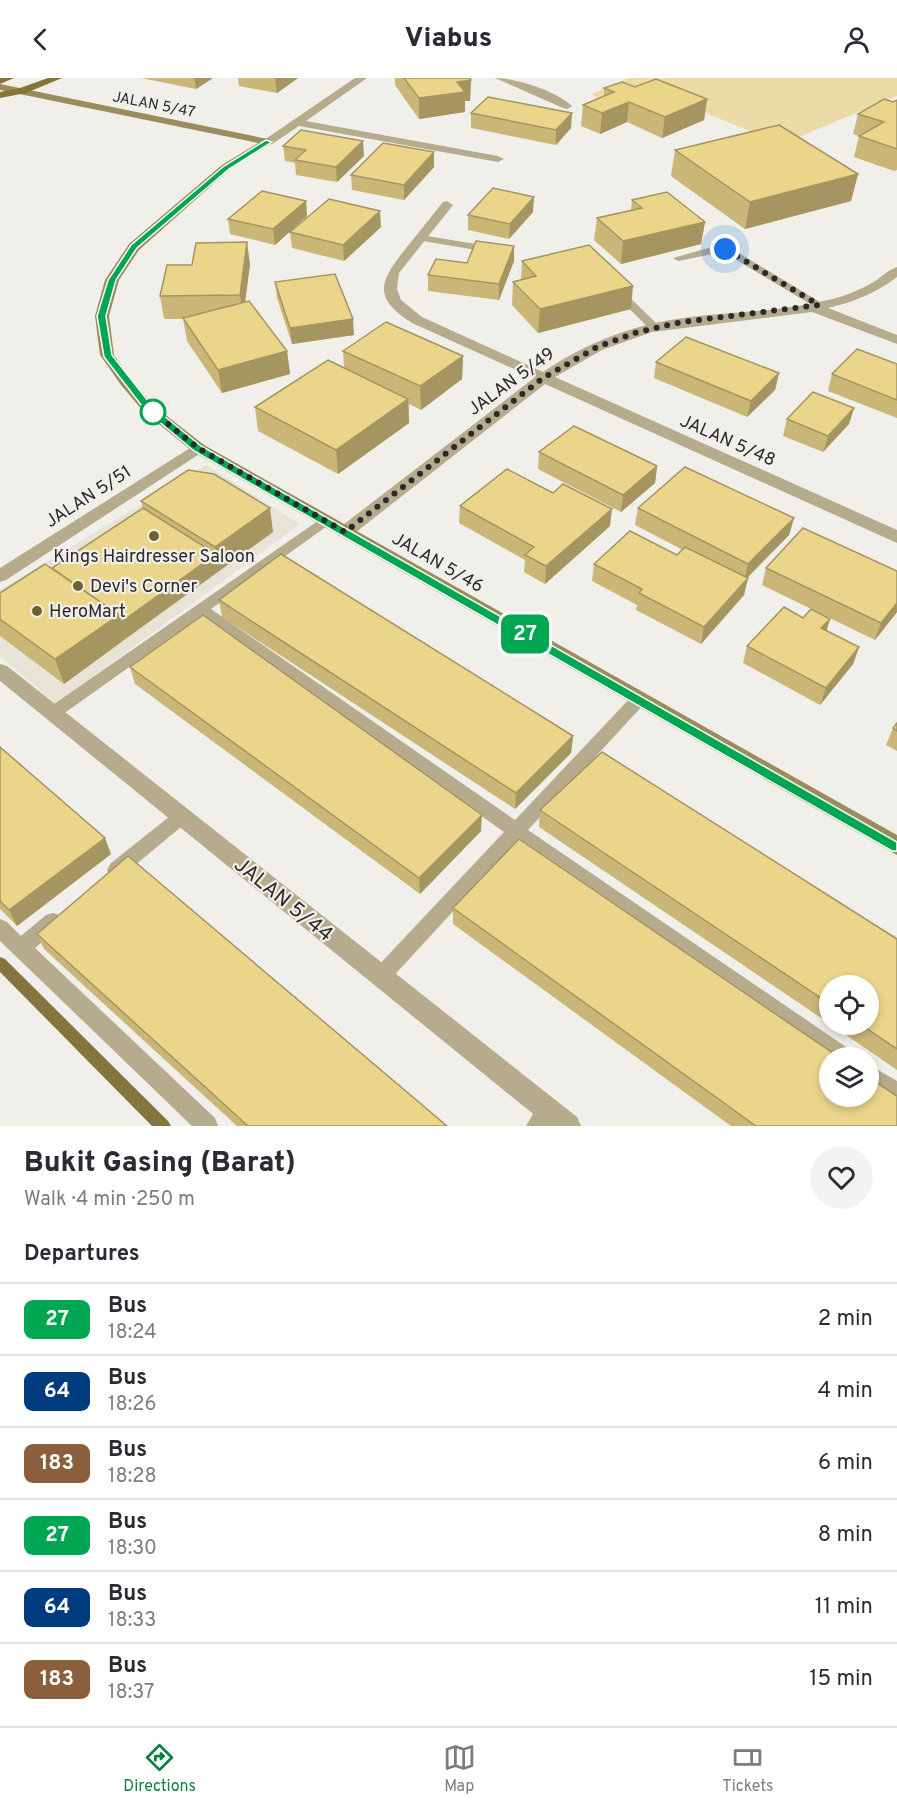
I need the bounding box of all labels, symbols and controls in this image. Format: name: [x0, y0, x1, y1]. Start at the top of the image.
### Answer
text: Viabus: [405, 22, 492, 56]
icon: back: [24, 23, 57, 56]
icon: person: [840, 23, 873, 56]
street label: JALAN 5/47: [111, 88, 197, 123]
your location: [710, 234, 740, 264]
street label: JALAN 5/49: [464, 343, 560, 421]
unlabelled marker: [140, 399, 166, 425]
street label: JALAN 5/48: [676, 410, 779, 473]
street label: JALAN 5/51: [41, 461, 136, 534]
street label: JALAN 5/46: [387, 528, 487, 599]
marker: Kings Hairdresser Saloon: [147, 529, 161, 543]
place label: Kings Hairdresser Saloon: [53, 546, 255, 569]
place label: Devi's Corner: [90, 576, 198, 599]
marker: Devi's Corner: [71, 579, 85, 593]
place label: HeroMart: [49, 601, 126, 624]
marker: HeroMart: [30, 604, 44, 618]
line badge: 27: [498, 614, 552, 654]
text: 27: [513, 621, 537, 648]
street label: JALAN 5/44: [228, 852, 338, 948]
map controls: [819, 975, 879, 1107]
button: locate: [819, 975, 879, 1035]
button: layers: [819, 1047, 879, 1107]
text: Bukit Gasing (Barat): [24, 1146, 296, 1182]
button: heart: [810, 1146, 873, 1209]
text: Walk · 4 min · 250 m: [24, 1187, 195, 1213]
text: Departures: [24, 1241, 140, 1268]
text: Bus: [108, 1293, 147, 1320]
text: 27: [45, 1306, 69, 1333]
text: 2 min: [818, 1306, 873, 1333]
text: 18:24: [108, 1320, 157, 1346]
text: Bus: [108, 1365, 147, 1392]
text: 64: [44, 1378, 70, 1405]
text: 4 min: [818, 1378, 873, 1405]
text: 18:26: [108, 1392, 156, 1418]
text: Bus: [108, 1437, 147, 1464]
text: 183: [40, 1450, 74, 1477]
text: 6 min: [818, 1450, 873, 1477]
text: 18:28: [108, 1464, 157, 1490]
text: Bus: [108, 1509, 147, 1536]
text: 27: [45, 1522, 69, 1549]
text: 8 min: [818, 1522, 873, 1549]
text: 18:30: [108, 1536, 157, 1562]
text: Bus: [108, 1581, 147, 1608]
text: 64: [44, 1594, 70, 1621]
text: 11 min: [815, 1594, 873, 1621]
text: 18:33: [108, 1608, 156, 1634]
text: Bus: [108, 1653, 147, 1680]
text: 183: [40, 1666, 74, 1693]
text: 15 min: [809, 1666, 873, 1693]
text: 18:37: [108, 1680, 154, 1706]
tab: Directions: [123, 1741, 196, 1797]
tab: Map: [443, 1741, 476, 1797]
tab: Tickets: [722, 1741, 774, 1797]

